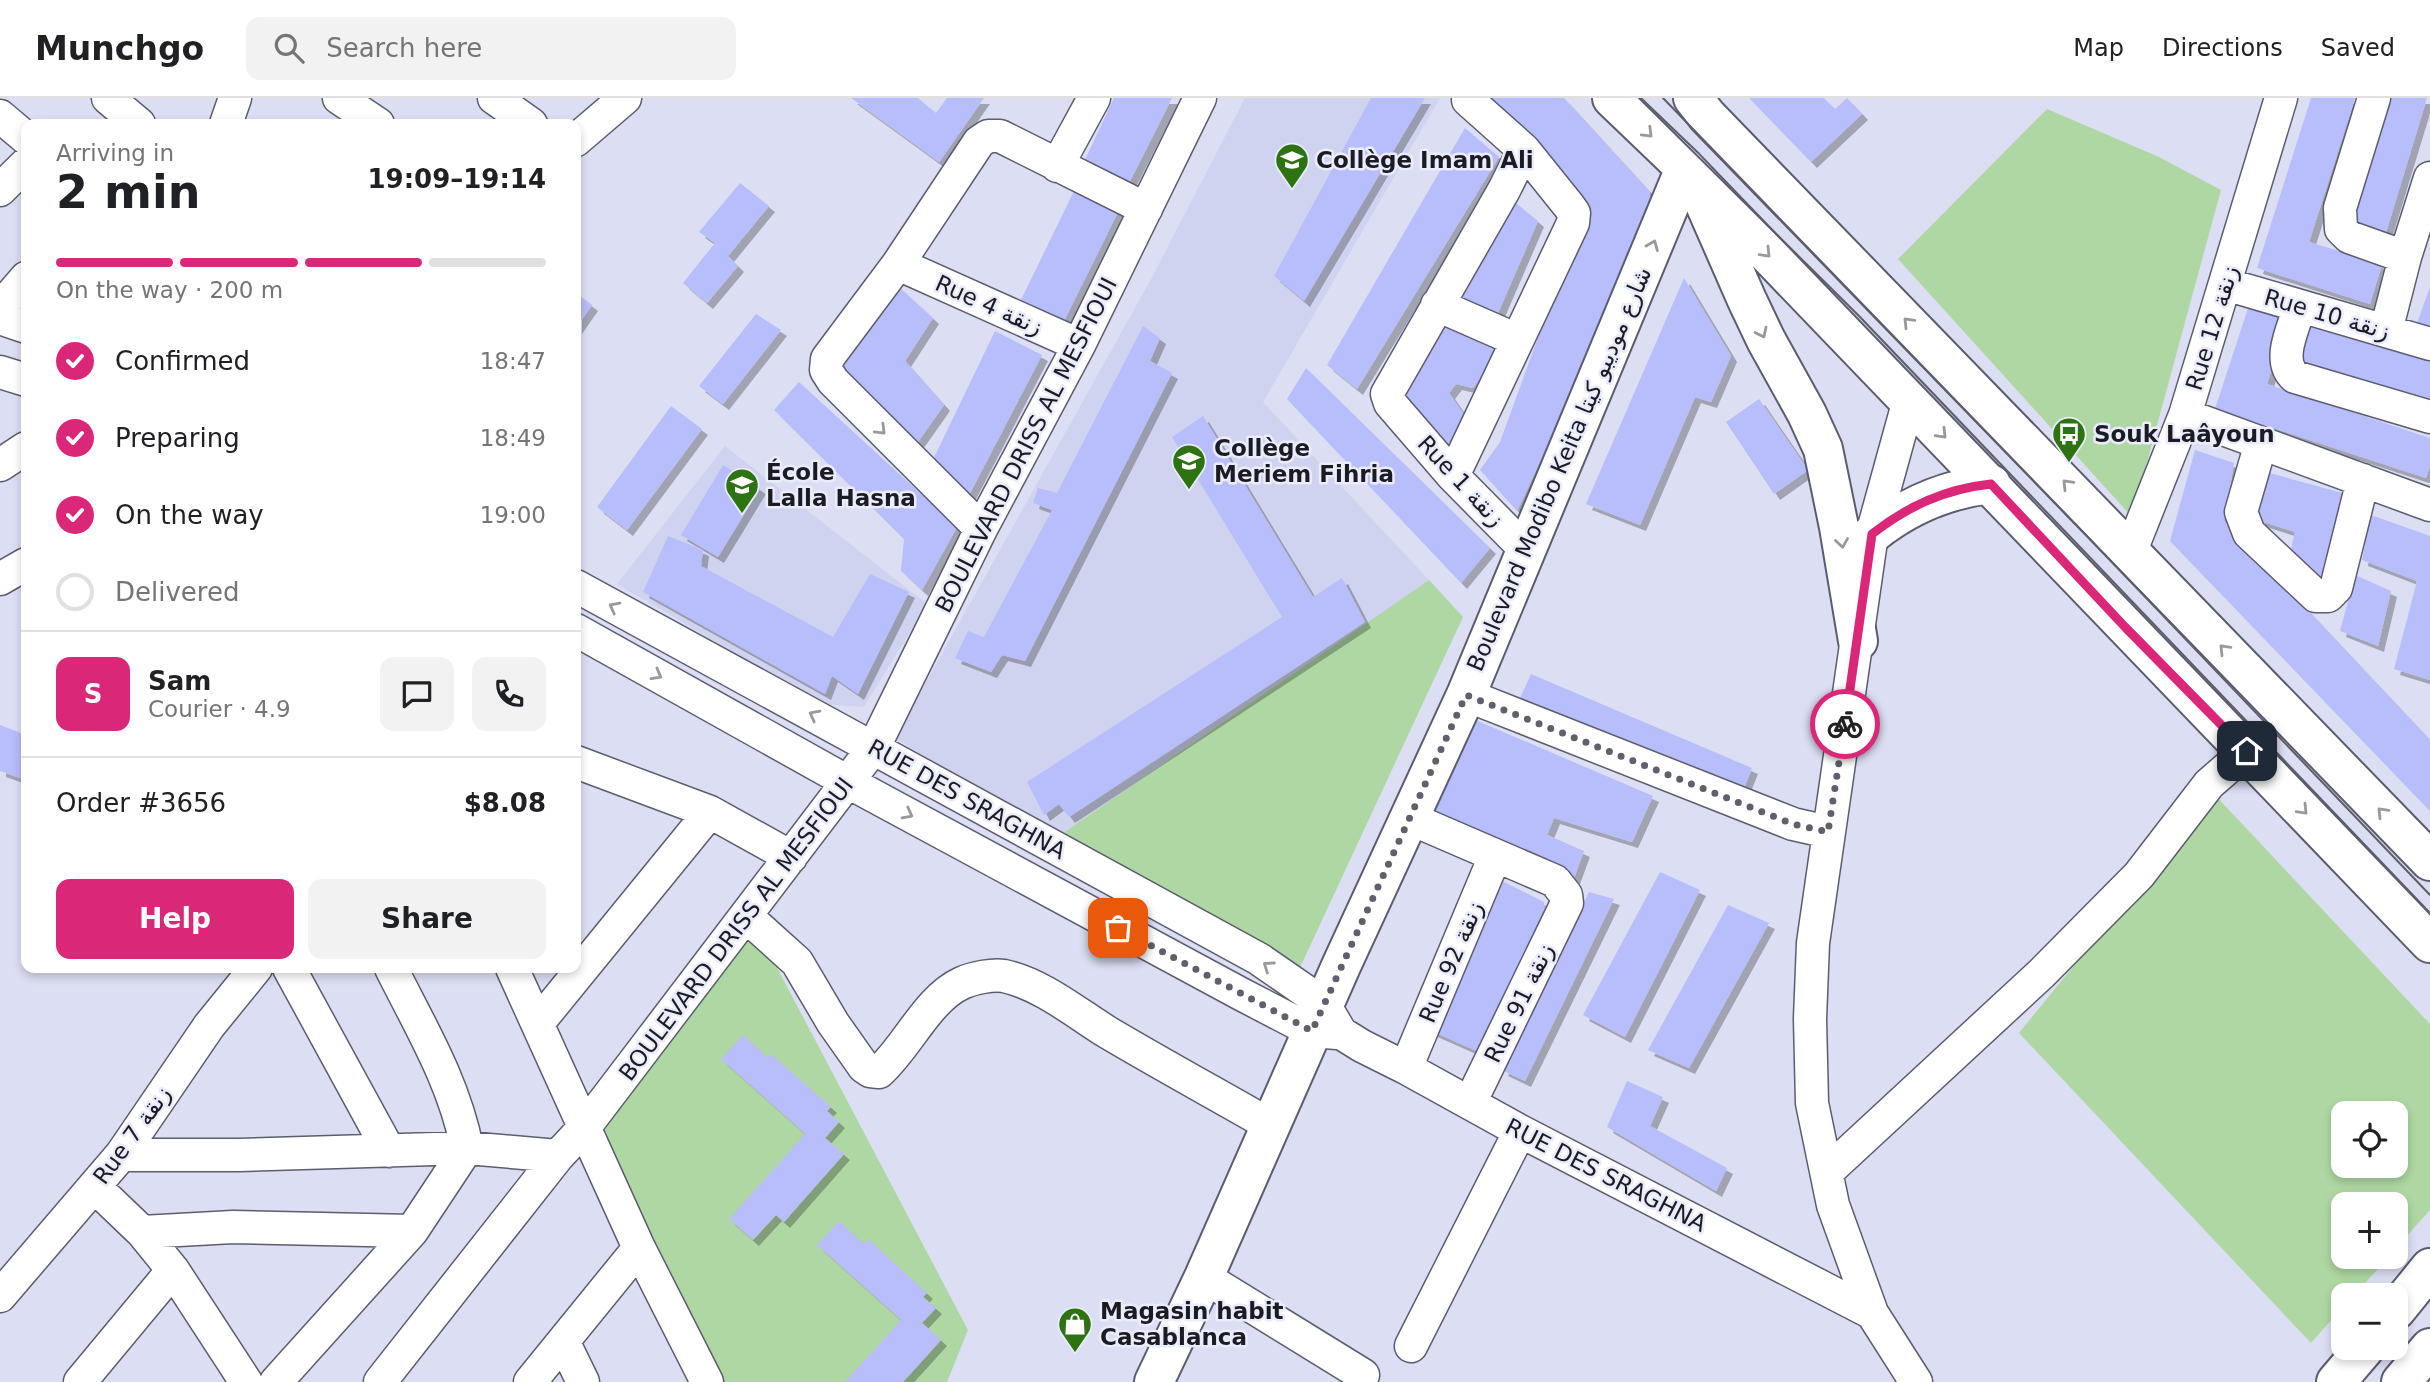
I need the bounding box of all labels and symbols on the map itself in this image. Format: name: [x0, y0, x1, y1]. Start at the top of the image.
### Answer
one-way arrow: [1640, 125, 1653, 137]
school or university icon: Collège Imam Ali: [1273, 141, 1311, 190]
place label: Collège Imam Ali: [1316, 147, 1534, 173]
one-way arrow: [1644, 239, 1658, 251]
one-way arrow: [1757, 245, 1770, 258]
street label: Rue 12 زنقة: [2181, 262, 2244, 394]
street label: Boulevard Modibo Keita شارع موديبو كيتا: [1462, 263, 1657, 675]
street label: Rue 4 زنقة: [931, 270, 1047, 341]
street label: BOULEVARD DRISS AL MESFIOUI: [930, 273, 1122, 617]
street label: Rue 10 زنقة: [2261, 284, 2393, 345]
one-way arrow: [1903, 317, 1916, 330]
one-way arrow: [1754, 326, 1768, 338]
bus stop icon: Souk Laâyoun: [2050, 415, 2088, 464]
one-way arrow: [873, 421, 886, 434]
place label: Souk Laâyoun: [2094, 421, 2275, 447]
one-way arrow: [1933, 425, 1946, 438]
street label: Rue 1 زنقة: [1412, 430, 1510, 532]
place label: Collège Meriem Fihria: [1214, 435, 1394, 487]
school or university icon: Collège Meriem Fihria: [1170, 442, 1208, 491]
place label: École Lalla Hasna: [766, 458, 916, 511]
school or university icon: École Lalla Hasna: [723, 466, 761, 515]
one-way arrow: [2062, 479, 2075, 492]
one-way arrow: [1834, 537, 1849, 549]
one-way arrow: [608, 601, 621, 615]
one-way arrow: [2219, 644, 2232, 657]
one-way arrow: [650, 667, 662, 680]
courier: [1810, 689, 1880, 759]
one-way arrow: [808, 710, 821, 723]
pin: [2217, 721, 2277, 781]
street label: RUE DES SRAGHNA: [864, 734, 1071, 864]
street label: BOULEVARD DRISS AL MESFIOUI: [614, 773, 858, 1085]
one-way arrow: [2294, 802, 2307, 815]
one-way arrow: [901, 806, 913, 819]
one-way arrow: [2378, 807, 2391, 820]
pin: [1088, 898, 1148, 958]
street label: Rue 92 زنقة: [1414, 898, 1489, 1027]
street label: Rue 91 زنقة: [1479, 939, 1560, 1067]
one-way arrow: [1263, 962, 1276, 974]
street label: Rue 7 زنقة: [88, 1081, 177, 1190]
street label: RUE DES SRAGHNA: [1501, 1113, 1711, 1237]
place label: Magasin habit Casablanca: [1100, 1298, 1284, 1350]
shop icon: Magasin habit Casablanca: [1056, 1305, 1094, 1354]

